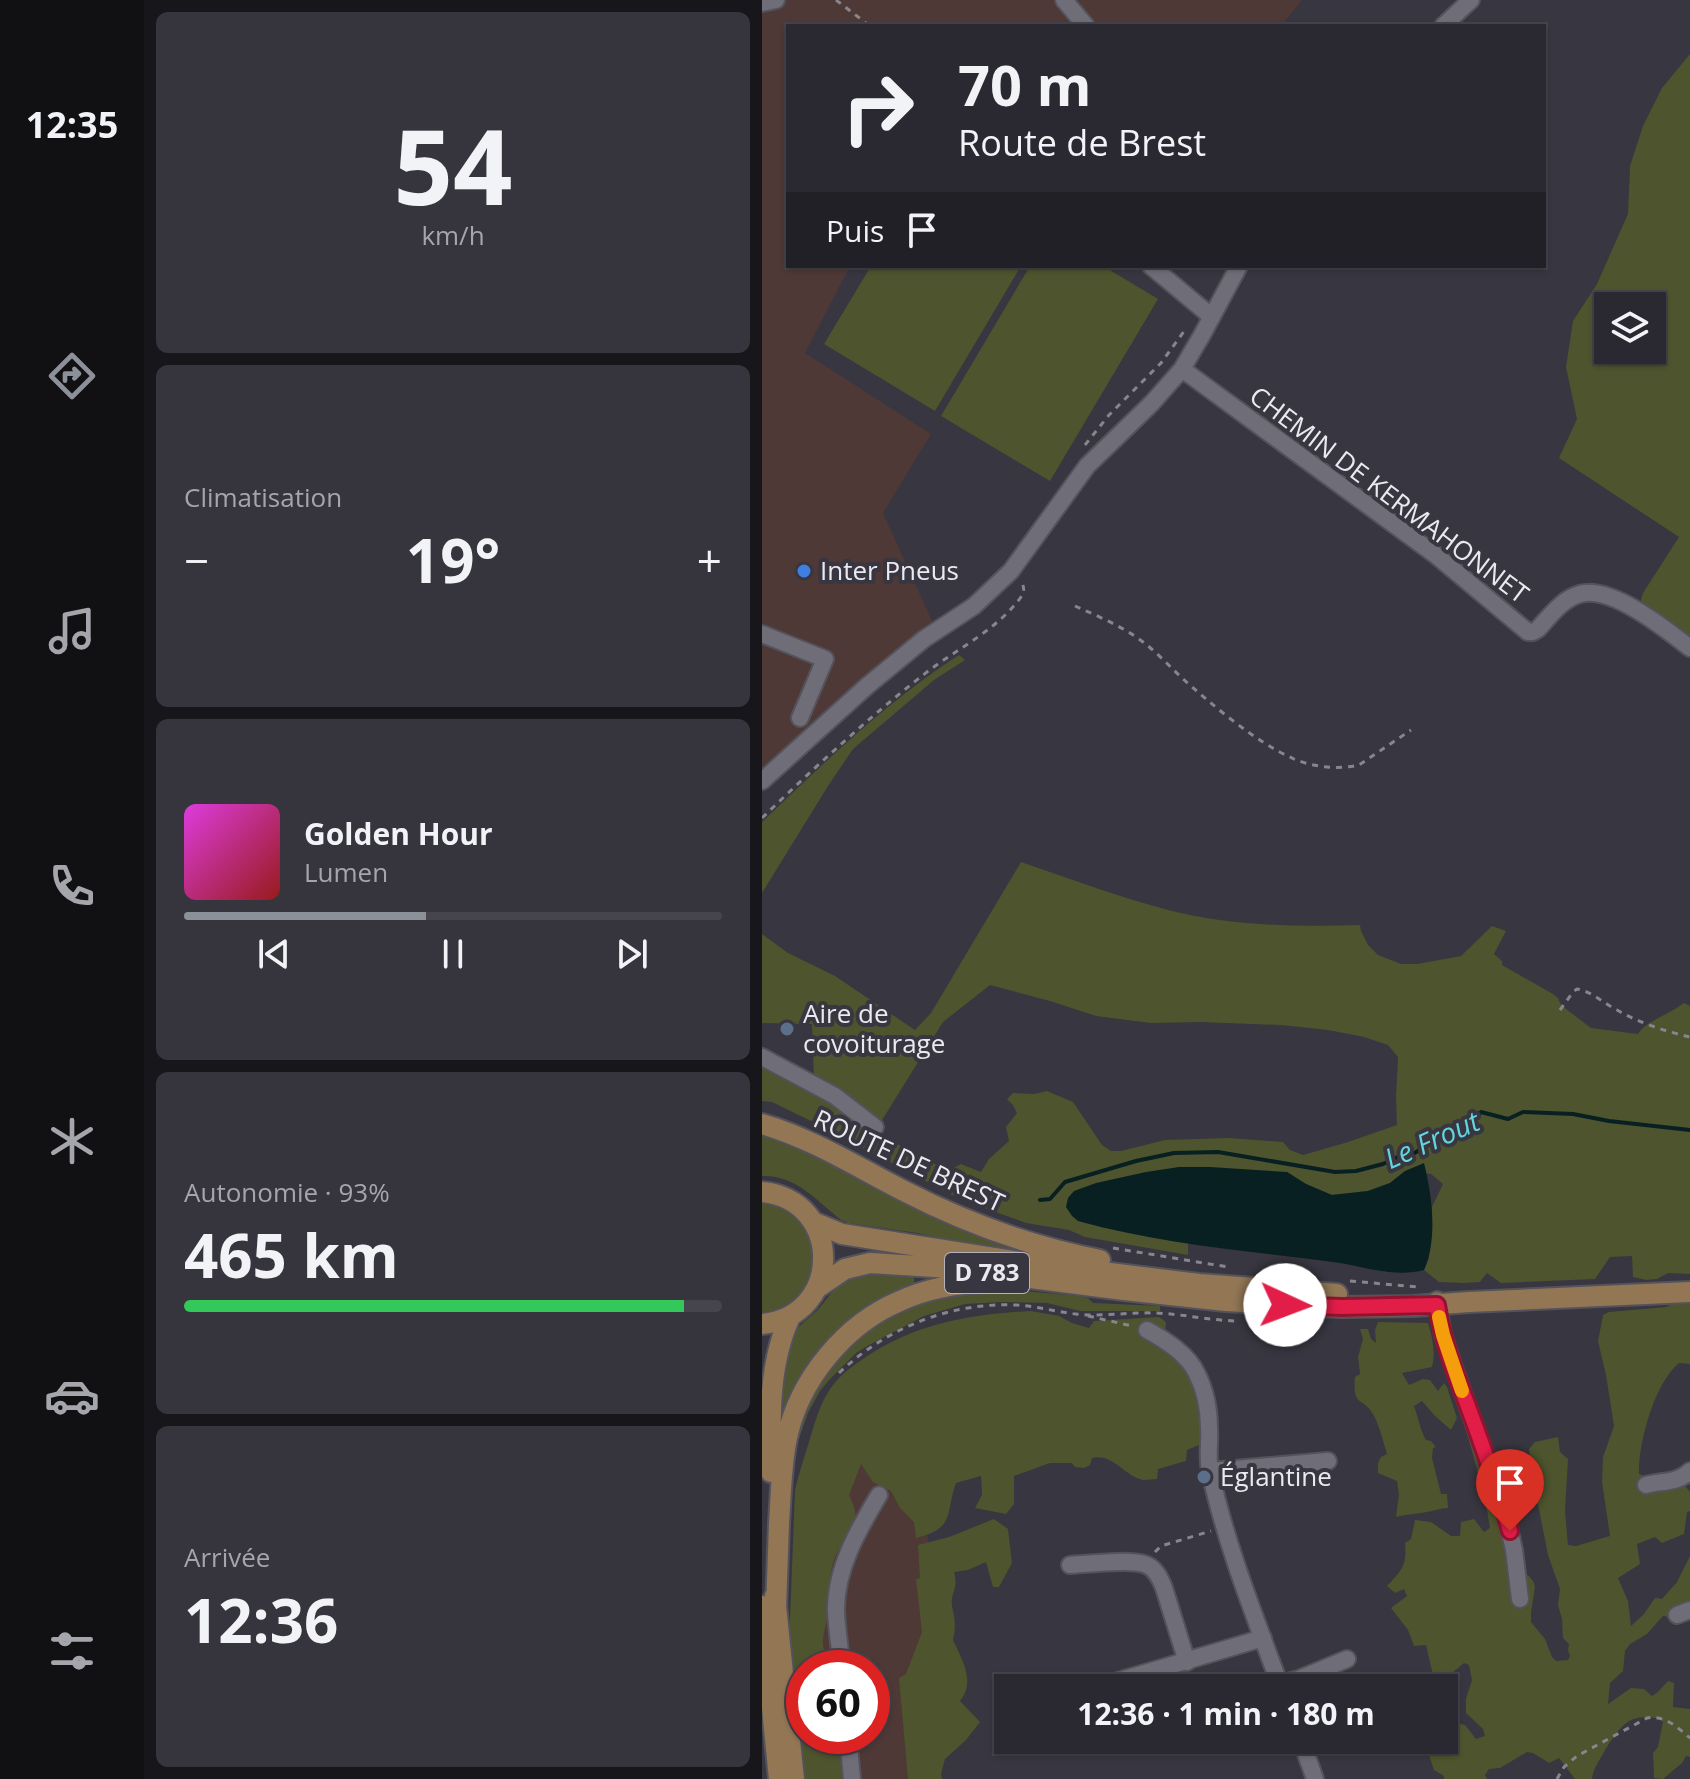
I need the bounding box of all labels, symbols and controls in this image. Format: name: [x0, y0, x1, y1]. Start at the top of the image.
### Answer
text: 70 m: [958, 46, 1092, 122]
icon: right: [826, 56, 930, 160]
text: 54: [394, 94, 512, 235]
text: 12:35: [26, 100, 118, 149]
text: Route de Brest: [958, 118, 1206, 167]
icon: arrive: [900, 208, 944, 252]
text: Puis: [826, 210, 884, 251]
text: km/h: [421, 217, 485, 253]
map controls: [1594, 292, 1666, 364]
button: layers: [1594, 292, 1666, 364]
icon: directions: [44, 348, 100, 404]
street label: CHEMIN DE KERMAHONNET: [1243, 377, 1537, 611]
text: Climatisation: [184, 479, 342, 515]
text: 19°: [406, 519, 500, 601]
text: −: [184, 530, 209, 590]
text: +: [697, 530, 722, 590]
place label: Inter Pneus: [820, 552, 959, 588]
marker: Inter Pneus: [795, 562, 813, 580]
icon: music: [44, 603, 100, 659]
text: Golden Hour: [304, 813, 493, 854]
text: Lumen: [304, 854, 388, 890]
icon: phone: [44, 858, 100, 914]
icon: previous: [252, 932, 296, 976]
icon: pause: [431, 932, 475, 976]
icon: next: [610, 932, 654, 976]
place label: Aire de covoiturage: [803, 995, 945, 1061]
marker: Aire de covoiturage: [778, 1020, 796, 1038]
street label: ROUTE DE BREST: [808, 1100, 1011, 1220]
water label: Le Frout: [1378, 1101, 1487, 1177]
icon: climate: [44, 1113, 100, 1169]
text: Autonomie · 93%: [184, 1174, 390, 1210]
text: 465 km: [184, 1214, 399, 1296]
road number: D 783: [945, 1253, 1029, 1293]
position arrow: [1243, 1263, 1327, 1347]
icon: car: [44, 1368, 100, 1424]
pin: [1476, 1449, 1544, 1531]
place label: Églantine: [1220, 1458, 1332, 1494]
icon: arrive: [1488, 1461, 1532, 1505]
marker: Églantine: [1195, 1468, 1213, 1486]
text: Arrivée: [184, 1539, 270, 1575]
text: 12:36: [184, 1579, 338, 1661]
icon: filters: [44, 1623, 100, 1679]
speed limit sign: 60: [786, 1650, 890, 1754]
text: 12:36 · 1 min · 180 m: [1077, 1693, 1375, 1734]

